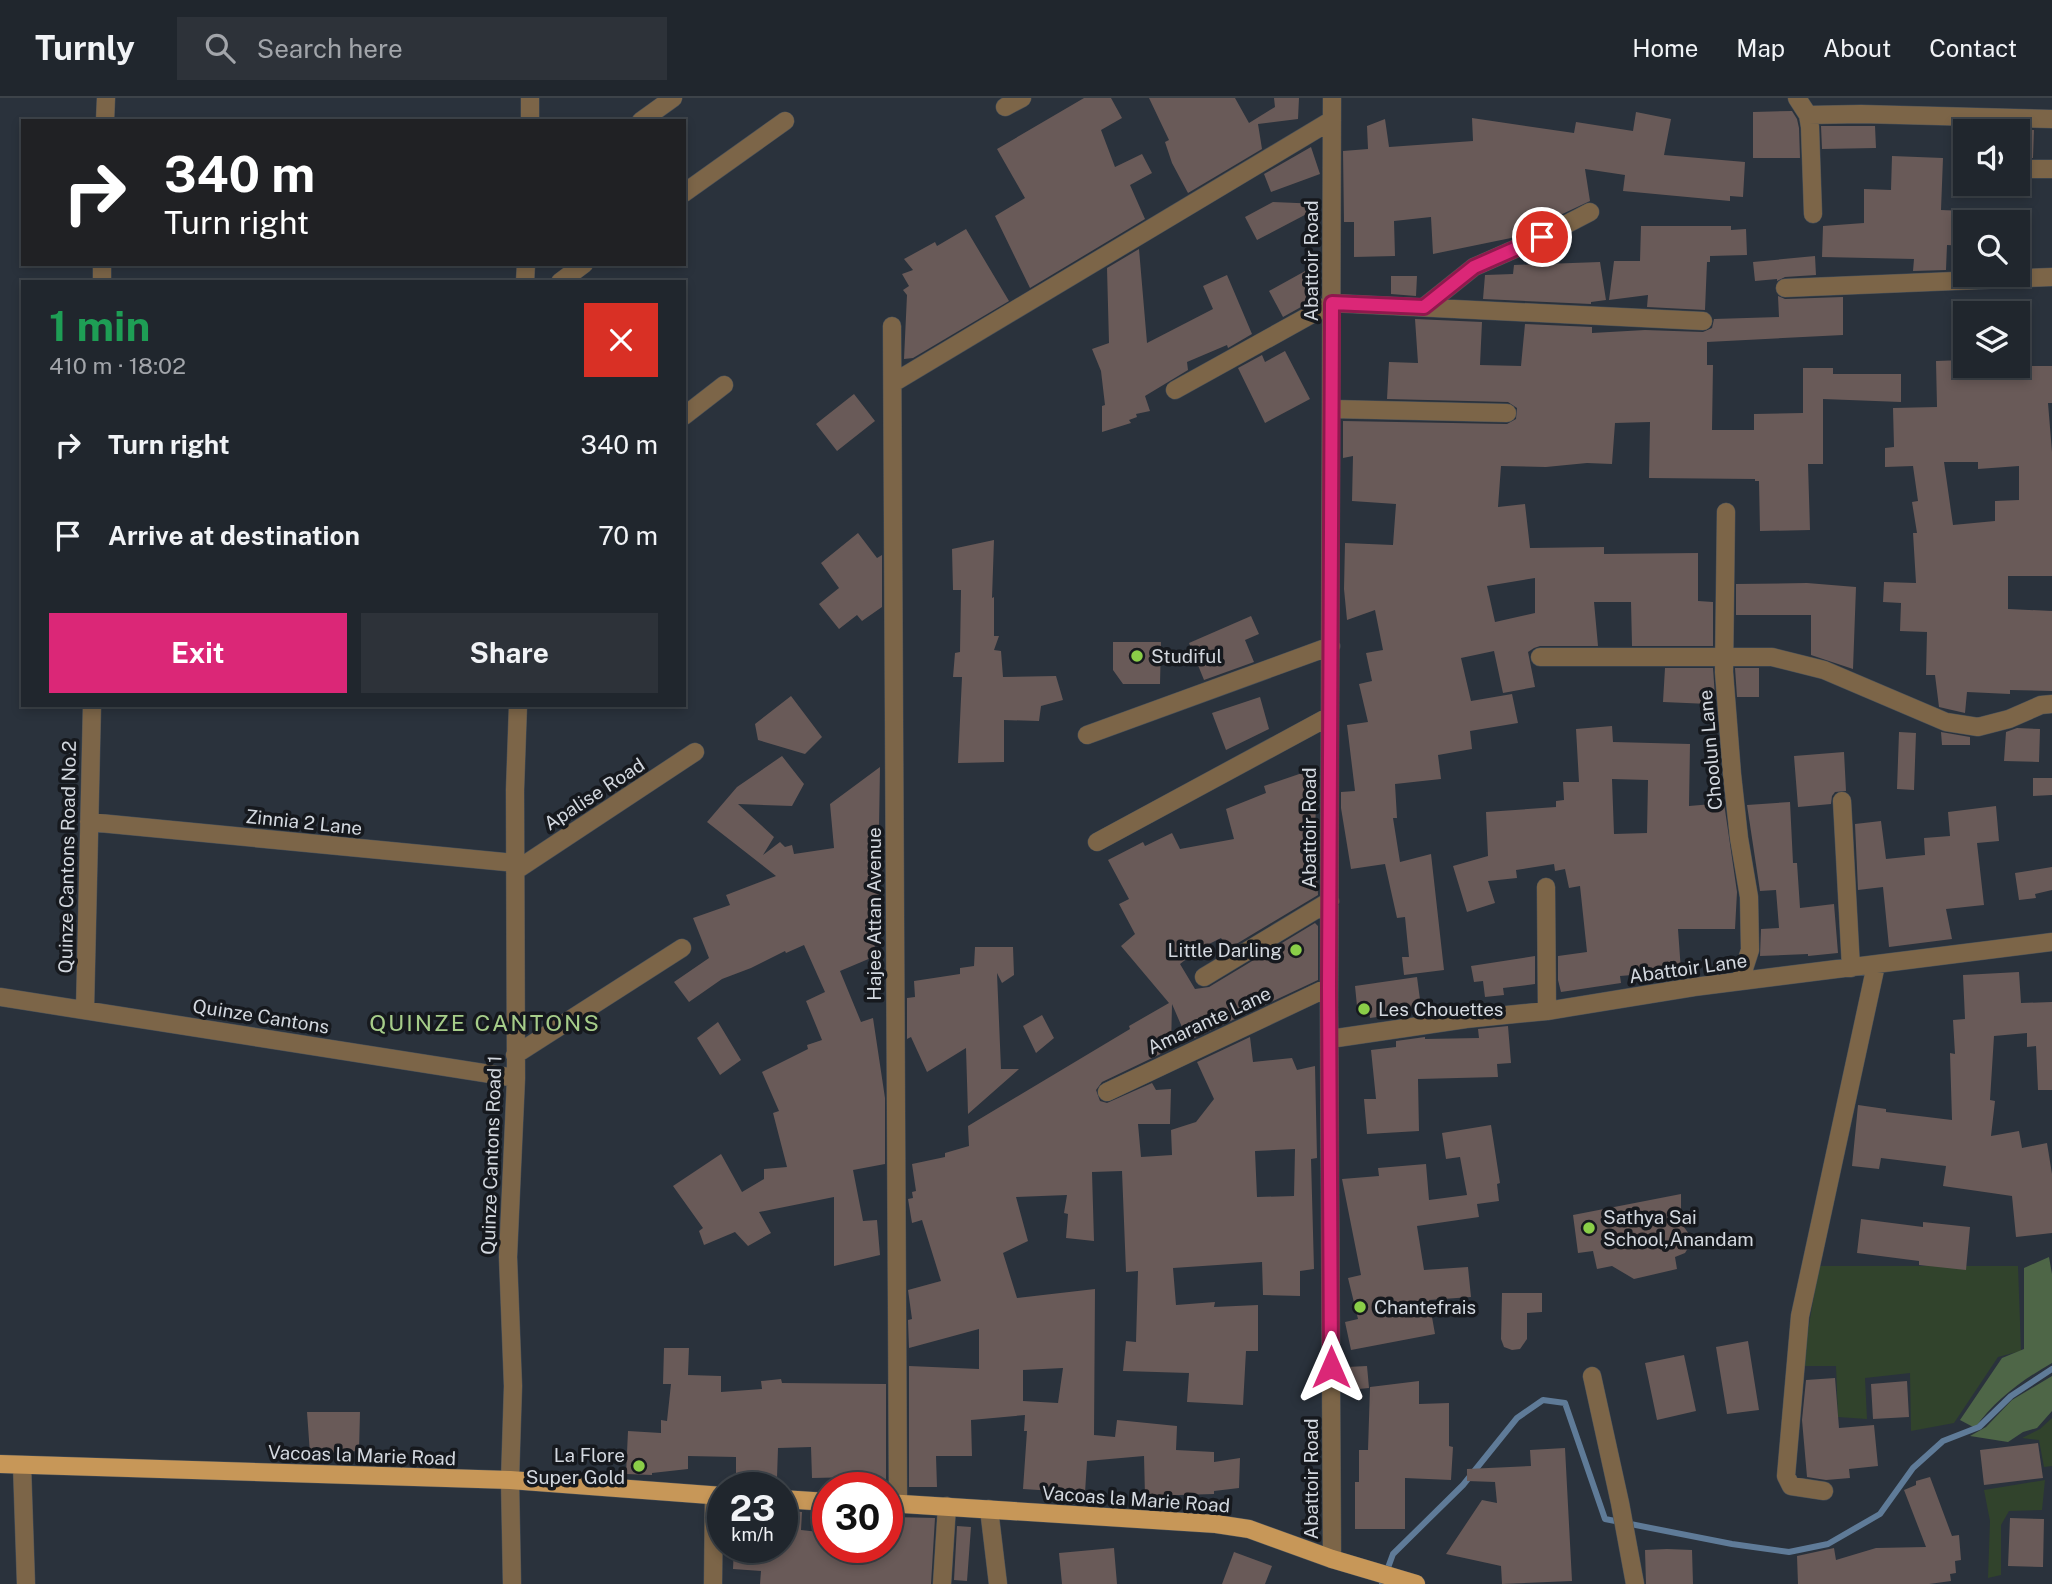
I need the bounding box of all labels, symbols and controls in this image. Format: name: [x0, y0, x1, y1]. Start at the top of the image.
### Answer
search box: [177, 17, 667, 80]
text: Turnly: [35, 29, 135, 67]
icon: search: [201, 29, 239, 67]
text: Search here: [257, 33, 403, 64]
text: Home: [1632, 34, 1698, 62]
text: Map: [1736, 34, 1785, 62]
text: About: [1823, 34, 1891, 62]
text: Contact: [1929, 34, 2017, 62]
map controls: [1953, 119, 2030, 378]
button: sound: [1953, 119, 2030, 196]
text: 340 m: [164, 145, 315, 203]
icon: right: [49, 147, 140, 238]
street label: Abattoir Road: [1300, 201, 1322, 322]
text: Turn right: [164, 204, 309, 241]
pin: [1512, 207, 1572, 267]
button: search: [1953, 210, 2030, 287]
icon: arrive: [1523, 218, 1561, 256]
text: 1 min: [49, 301, 150, 350]
button: layers: [1953, 301, 2030, 378]
button: close: [584, 303, 658, 377]
text: 410 m · 18:02: [49, 352, 186, 379]
icon: right: [49, 426, 87, 464]
text: Turn right: [108, 429, 230, 460]
text: 340 m: [581, 429, 658, 460]
icon: arrive: [49, 517, 87, 555]
text: Arrive at destination: [108, 520, 360, 551]
text: 70 m: [598, 520, 658, 551]
button: Exit: [49, 613, 347, 693]
button: Share: [361, 613, 658, 693]
place label: Studiful: [1151, 645, 1222, 667]
marker: Studiful: [1129, 648, 1145, 664]
street label: Choolun Lane: [1694, 689, 1726, 811]
street label: Quinze Cantons Road No.2: [54, 740, 80, 974]
street label: Apalise Road: [540, 753, 648, 835]
street label: Abattoir Road: [1298, 768, 1320, 889]
street label: Zinnia 2 Lane: [245, 805, 363, 839]
street label: Hajee Attan Avenue: [863, 827, 885, 1001]
place label: Little Darling: [1168, 939, 1282, 961]
marker: Little Darling: [1288, 942, 1304, 958]
street label: Abattoir Lane: [1628, 949, 1748, 987]
street label: Amarante Lane: [1144, 982, 1274, 1058]
street label: Quinze Cantons: [191, 994, 331, 1038]
place label: Les Chouettes: [1378, 998, 1503, 1020]
marker: Les Chouettes: [1356, 1001, 1372, 1017]
district label: QUINZE CANTONS: [369, 1009, 601, 1036]
street label: Quinze Cantons Road 1: [477, 1055, 505, 1255]
place label: Sathya Sai School,Anandam: [1603, 1206, 1754, 1250]
marker: Sathya Sai School,Anandam: [1581, 1220, 1597, 1236]
place label: Chantefrais: [1374, 1296, 1476, 1318]
marker: Chantefrais: [1352, 1299, 1368, 1315]
position arrow: [1294, 1330, 1368, 1404]
street label: Abattoir Road: [1300, 1419, 1322, 1540]
street label: Vacoas la Marie Road: [267, 1441, 457, 1469]
place label: La Flore Super Gold: [526, 1444, 625, 1488]
marker: La Flore Super Gold: [631, 1458, 647, 1474]
speed limit sign: 30: [812, 1472, 903, 1563]
street label: Vacoas la Marie Road: [1041, 1481, 1231, 1517]
text: 23: [730, 1488, 775, 1529]
text: km/h: [731, 1524, 774, 1545]

